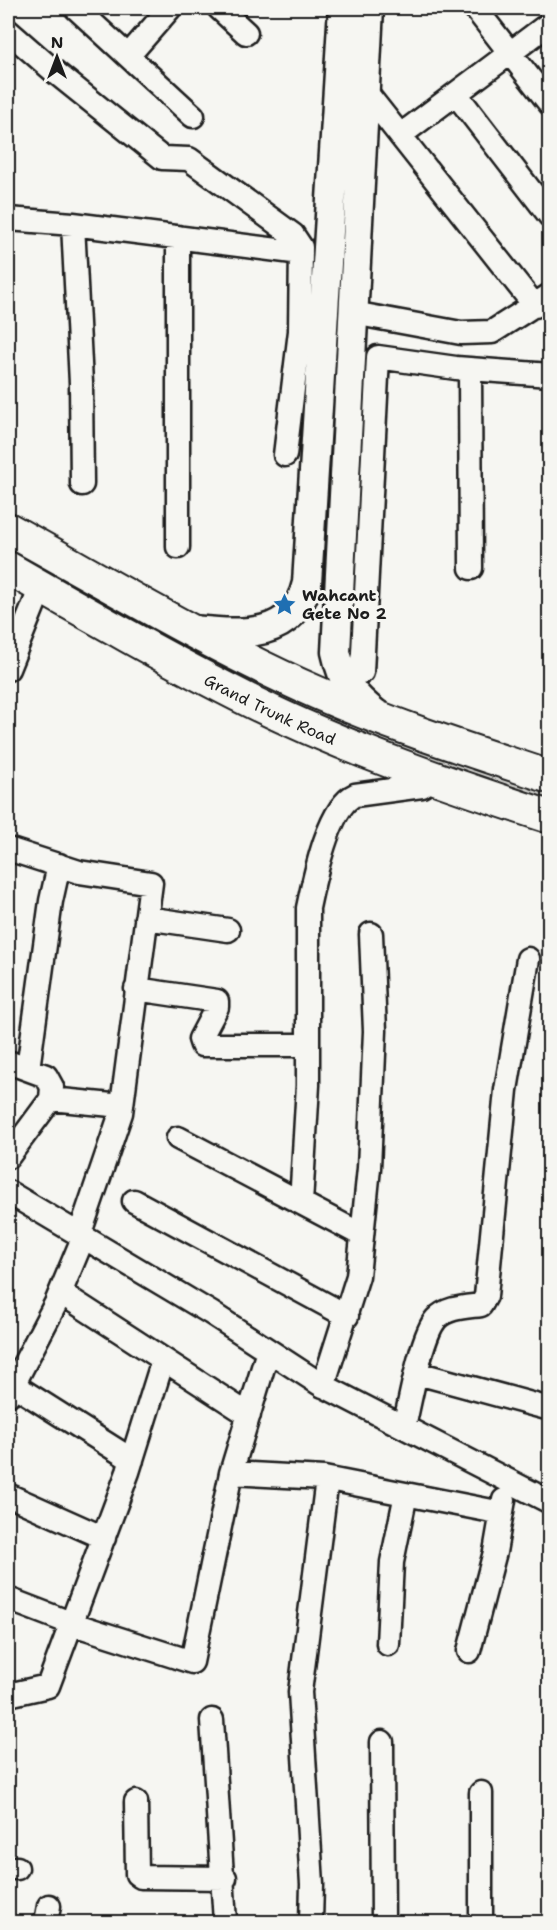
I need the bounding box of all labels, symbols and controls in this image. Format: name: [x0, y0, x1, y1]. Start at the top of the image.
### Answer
north arrow: [27, 27, 87, 87]
text: N: [51, 32, 63, 53]
place label: Wahcant Gete No 2: [302, 585, 387, 624]
place icon: Wahcant Gete No 2: [271, 591, 297, 617]
street label: Grand Trunk Road: [201, 669, 339, 749]

